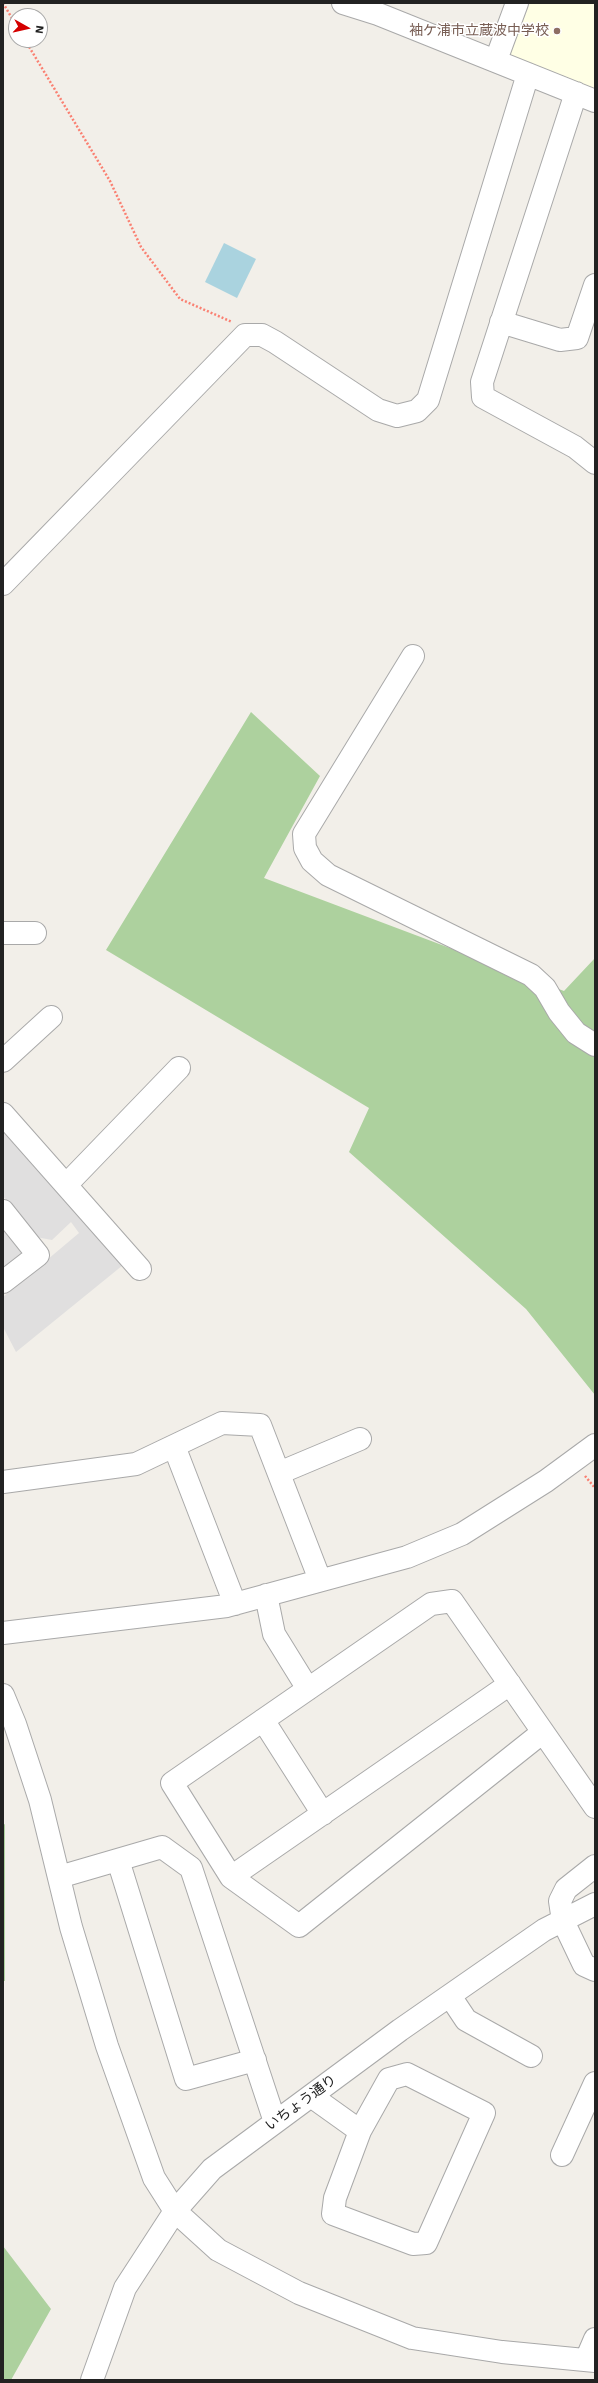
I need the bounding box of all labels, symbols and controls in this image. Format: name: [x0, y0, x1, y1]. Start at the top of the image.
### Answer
north arrow: [8, 8, 48, 48]
place label: 袖ケ浦市立蔵波中学校: [409, 23, 549, 39]
text: N: [32, 25, 46, 35]
marker: 袖ケ浦市立蔵波中学校: [552, 26, 562, 36]
street label: いちょう通り: [262, 2072, 340, 2134]

